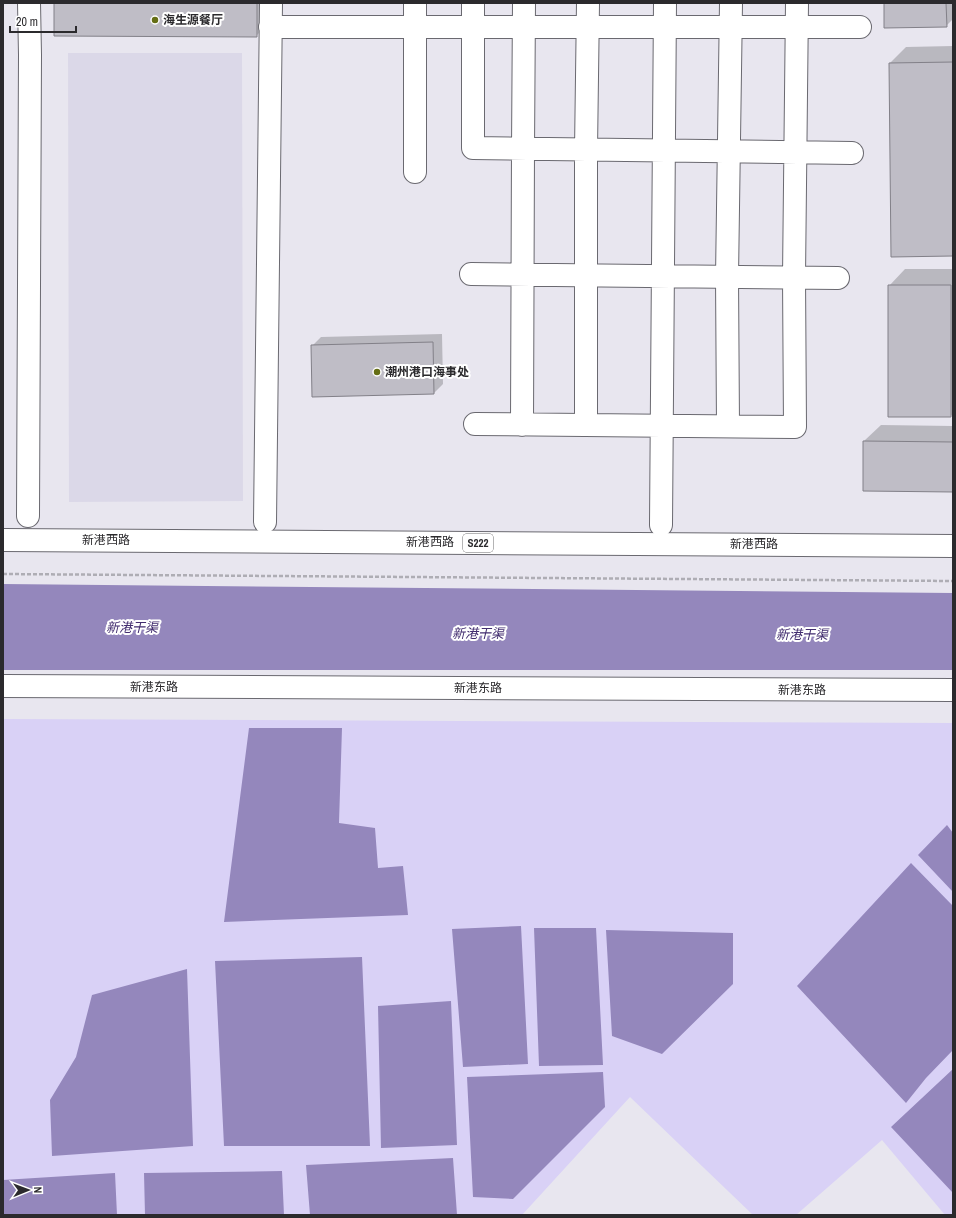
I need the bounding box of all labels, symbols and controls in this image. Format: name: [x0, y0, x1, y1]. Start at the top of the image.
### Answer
scale bar: [10, 8, 76, 34]
place label: 海生源餐厅: [163, 12, 223, 28]
text: 20 m: [16, 14, 38, 30]
marker: 海生源餐厅: [150, 15, 160, 25]
place label: 潮州港口海事处: [385, 364, 469, 380]
marker: 潮州港口海事处: [372, 367, 382, 377]
street label: 新港西路: [82, 532, 130, 548]
street label: 新港西路: [406, 534, 454, 550]
road number: S222: [463, 534, 493, 552]
street label: 新港西路: [730, 536, 778, 552]
water label: 新港干渠: [106, 619, 160, 636]
water label: 新港干渠: [452, 625, 506, 642]
water label: 新港干渠: [776, 626, 830, 643]
street label: 新港东路: [130, 679, 178, 695]
street label: 新港东路: [454, 680, 502, 696]
street label: 新港东路: [778, 682, 826, 698]
north arrow: [8, 1170, 48, 1210]
text: N: [31, 1186, 45, 1193]

